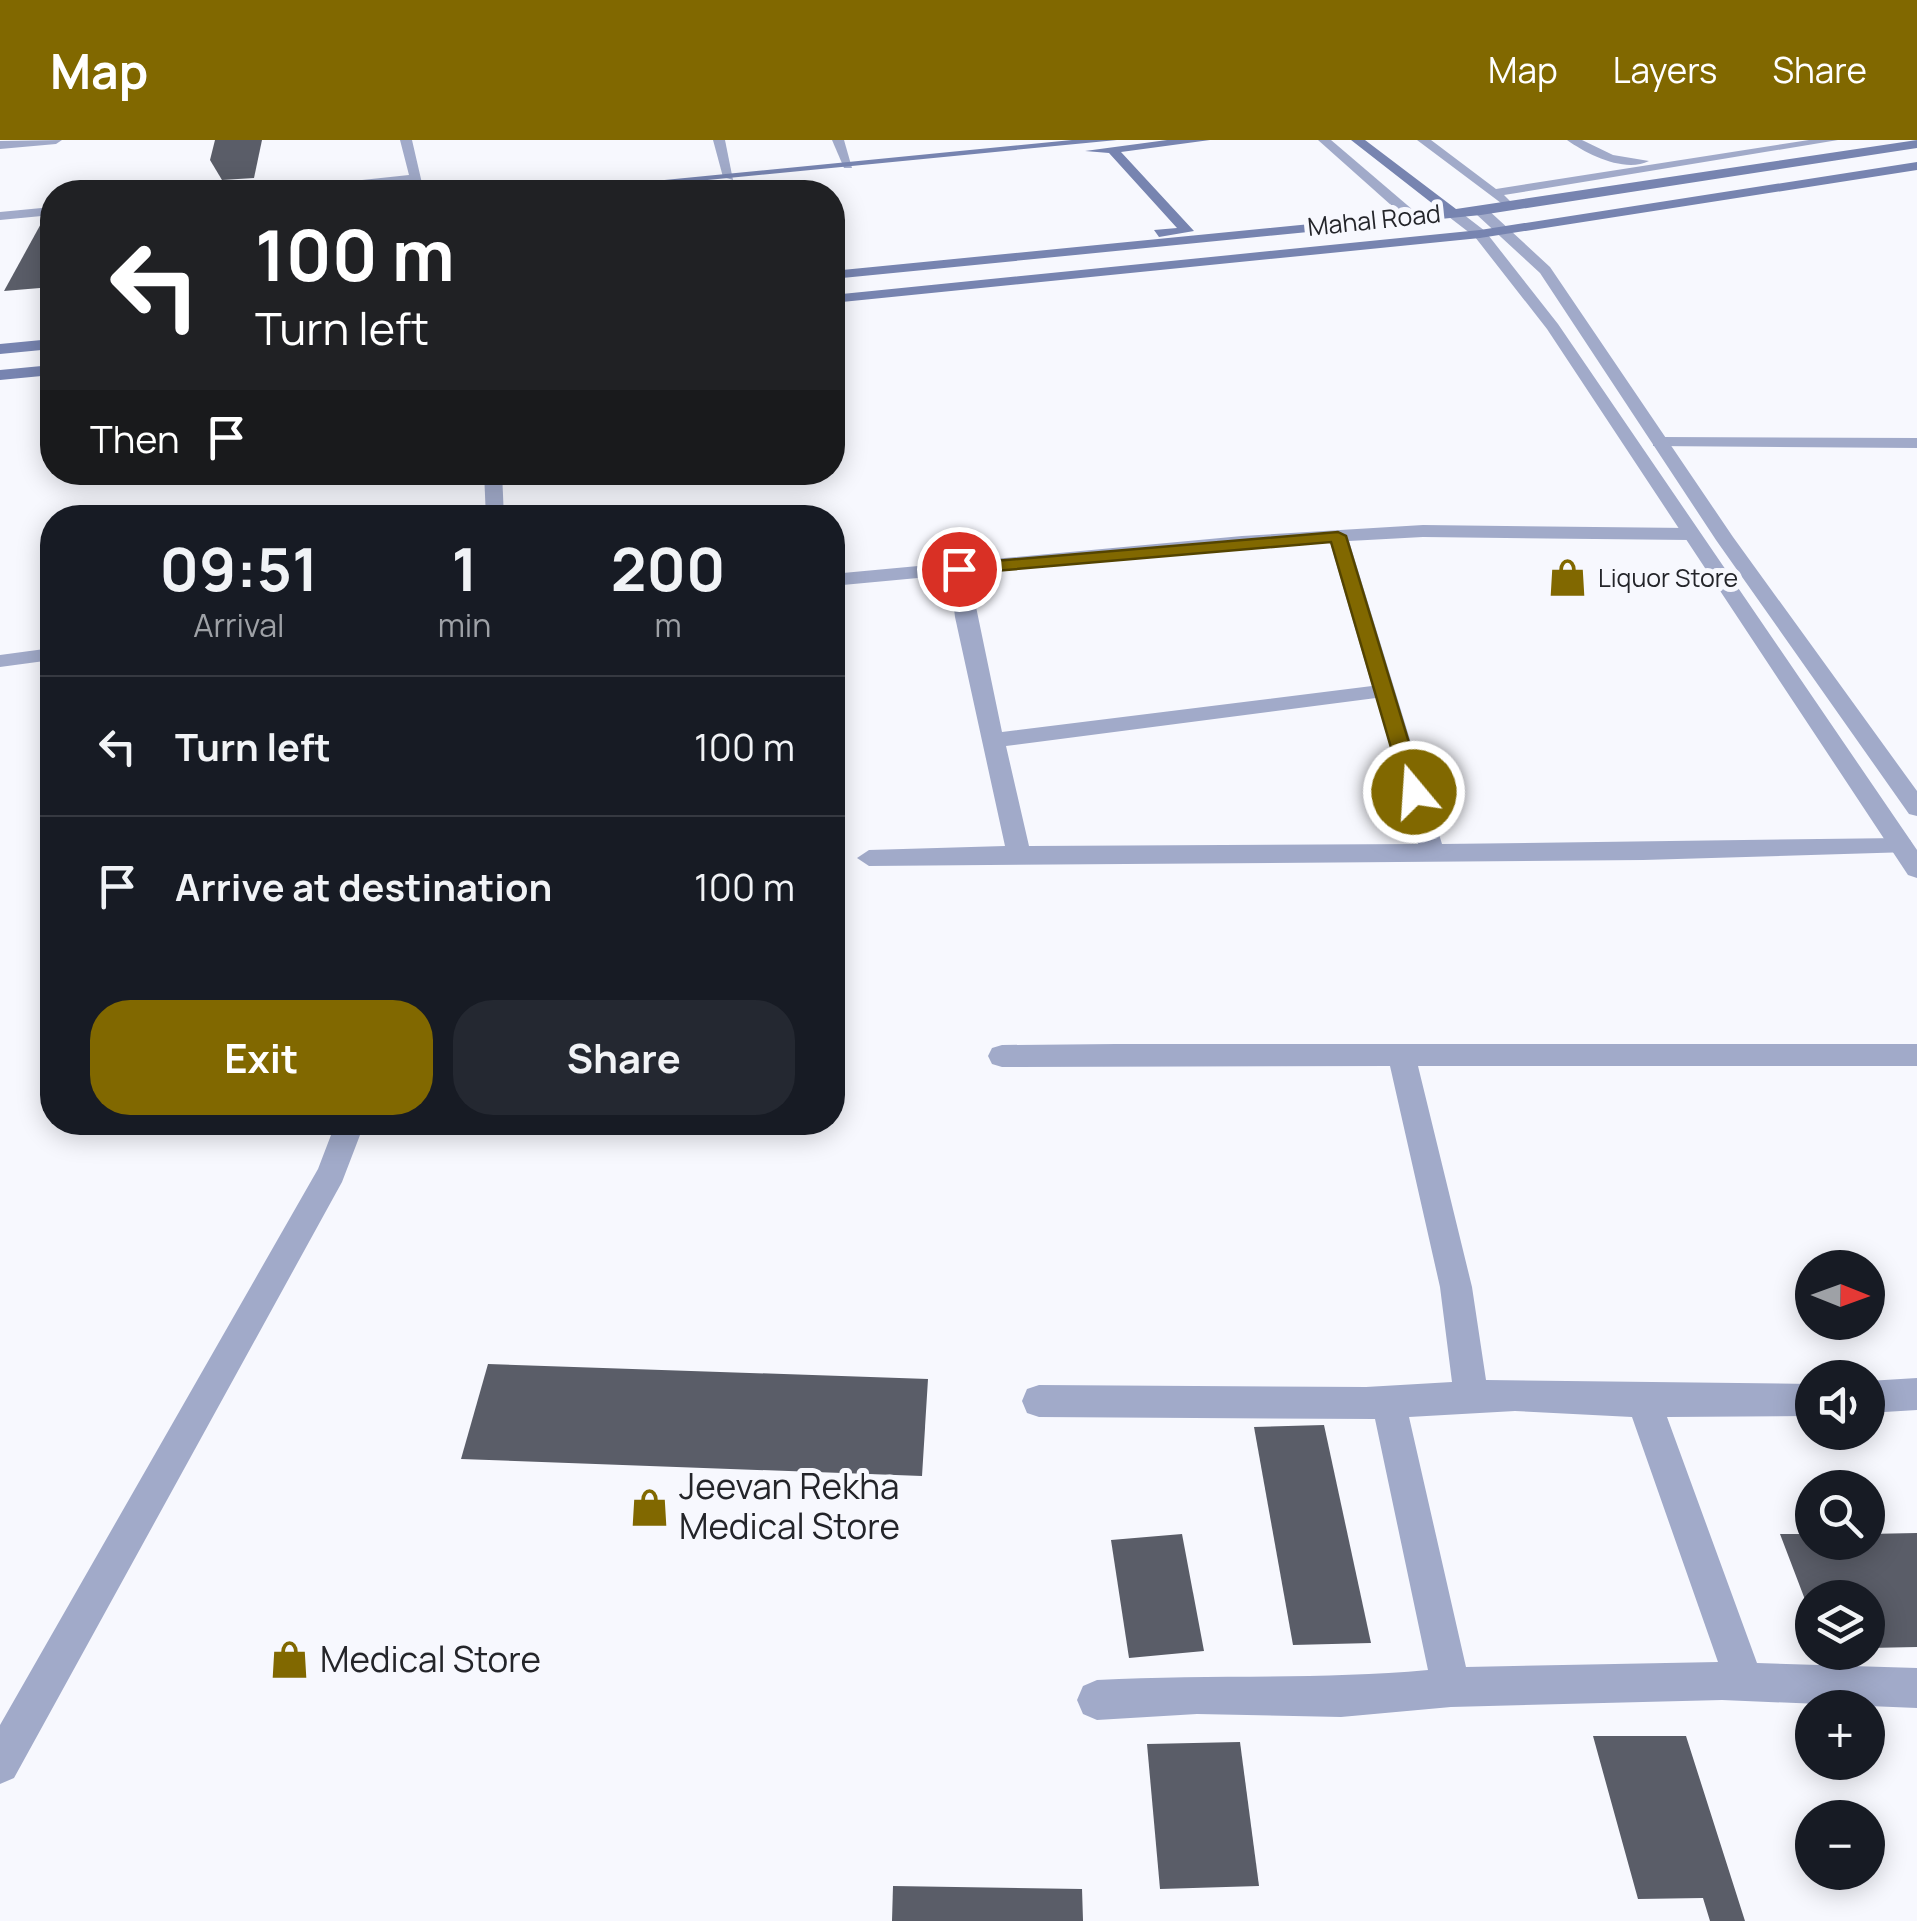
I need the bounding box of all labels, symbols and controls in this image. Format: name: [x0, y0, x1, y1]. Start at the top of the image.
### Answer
text: Map: [50, 38, 148, 103]
text: Map: [1488, 46, 1558, 94]
text: Layers: [1613, 46, 1717, 94]
text: Share: [1772, 46, 1867, 94]
street label: Mahal Road: [1306, 195, 1442, 244]
text: 100 m: [255, 206, 455, 302]
icon: left: [90, 220, 220, 350]
text: Turn left: [255, 297, 429, 359]
icon: arrive: [199, 410, 254, 465]
text: Then: [90, 412, 179, 464]
text: 09:51: [159, 527, 318, 609]
text: 1: [451, 527, 478, 609]
text: 200: [611, 527, 726, 609]
pin: [917, 527, 1002, 612]
icon: arrive: [932, 542, 987, 597]
shop icon: Liquor Store: [1547, 557, 1589, 599]
place label: Liquor Store: [1598, 560, 1738, 595]
text: Arrival: [193, 603, 285, 647]
text: min: [438, 603, 491, 647]
text: m: [655, 603, 682, 647]
icon: left: [90, 719, 145, 774]
text: Turn left: [175, 720, 331, 772]
text: 100 m: [694, 720, 795, 772]
position arrow: [1362, 740, 1466, 844]
icon: arrive: [90, 859, 145, 914]
text: Arrive at destination: [175, 860, 552, 912]
text: 100 m: [694, 860, 795, 912]
button: Exit: [90, 1000, 433, 1115]
button: Share: [453, 1000, 795, 1115]
north arrow: [1795, 1250, 1885, 1340]
map controls: [1795, 1250, 1885, 1890]
button: sound: [1795, 1360, 1885, 1450]
place label: Jeevan Rekha Medical Store: [679, 1462, 900, 1550]
button: search: [1795, 1470, 1885, 1560]
shop icon: Jeevan Rekha Medical Store: [628, 1486, 670, 1528]
button: layers: [1795, 1580, 1885, 1670]
place label: Medical Store: [320, 1635, 541, 1683]
shop icon: Medical Store: [269, 1639, 311, 1681]
button: +: [1795, 1690, 1885, 1780]
button: −: [1795, 1800, 1885, 1890]

